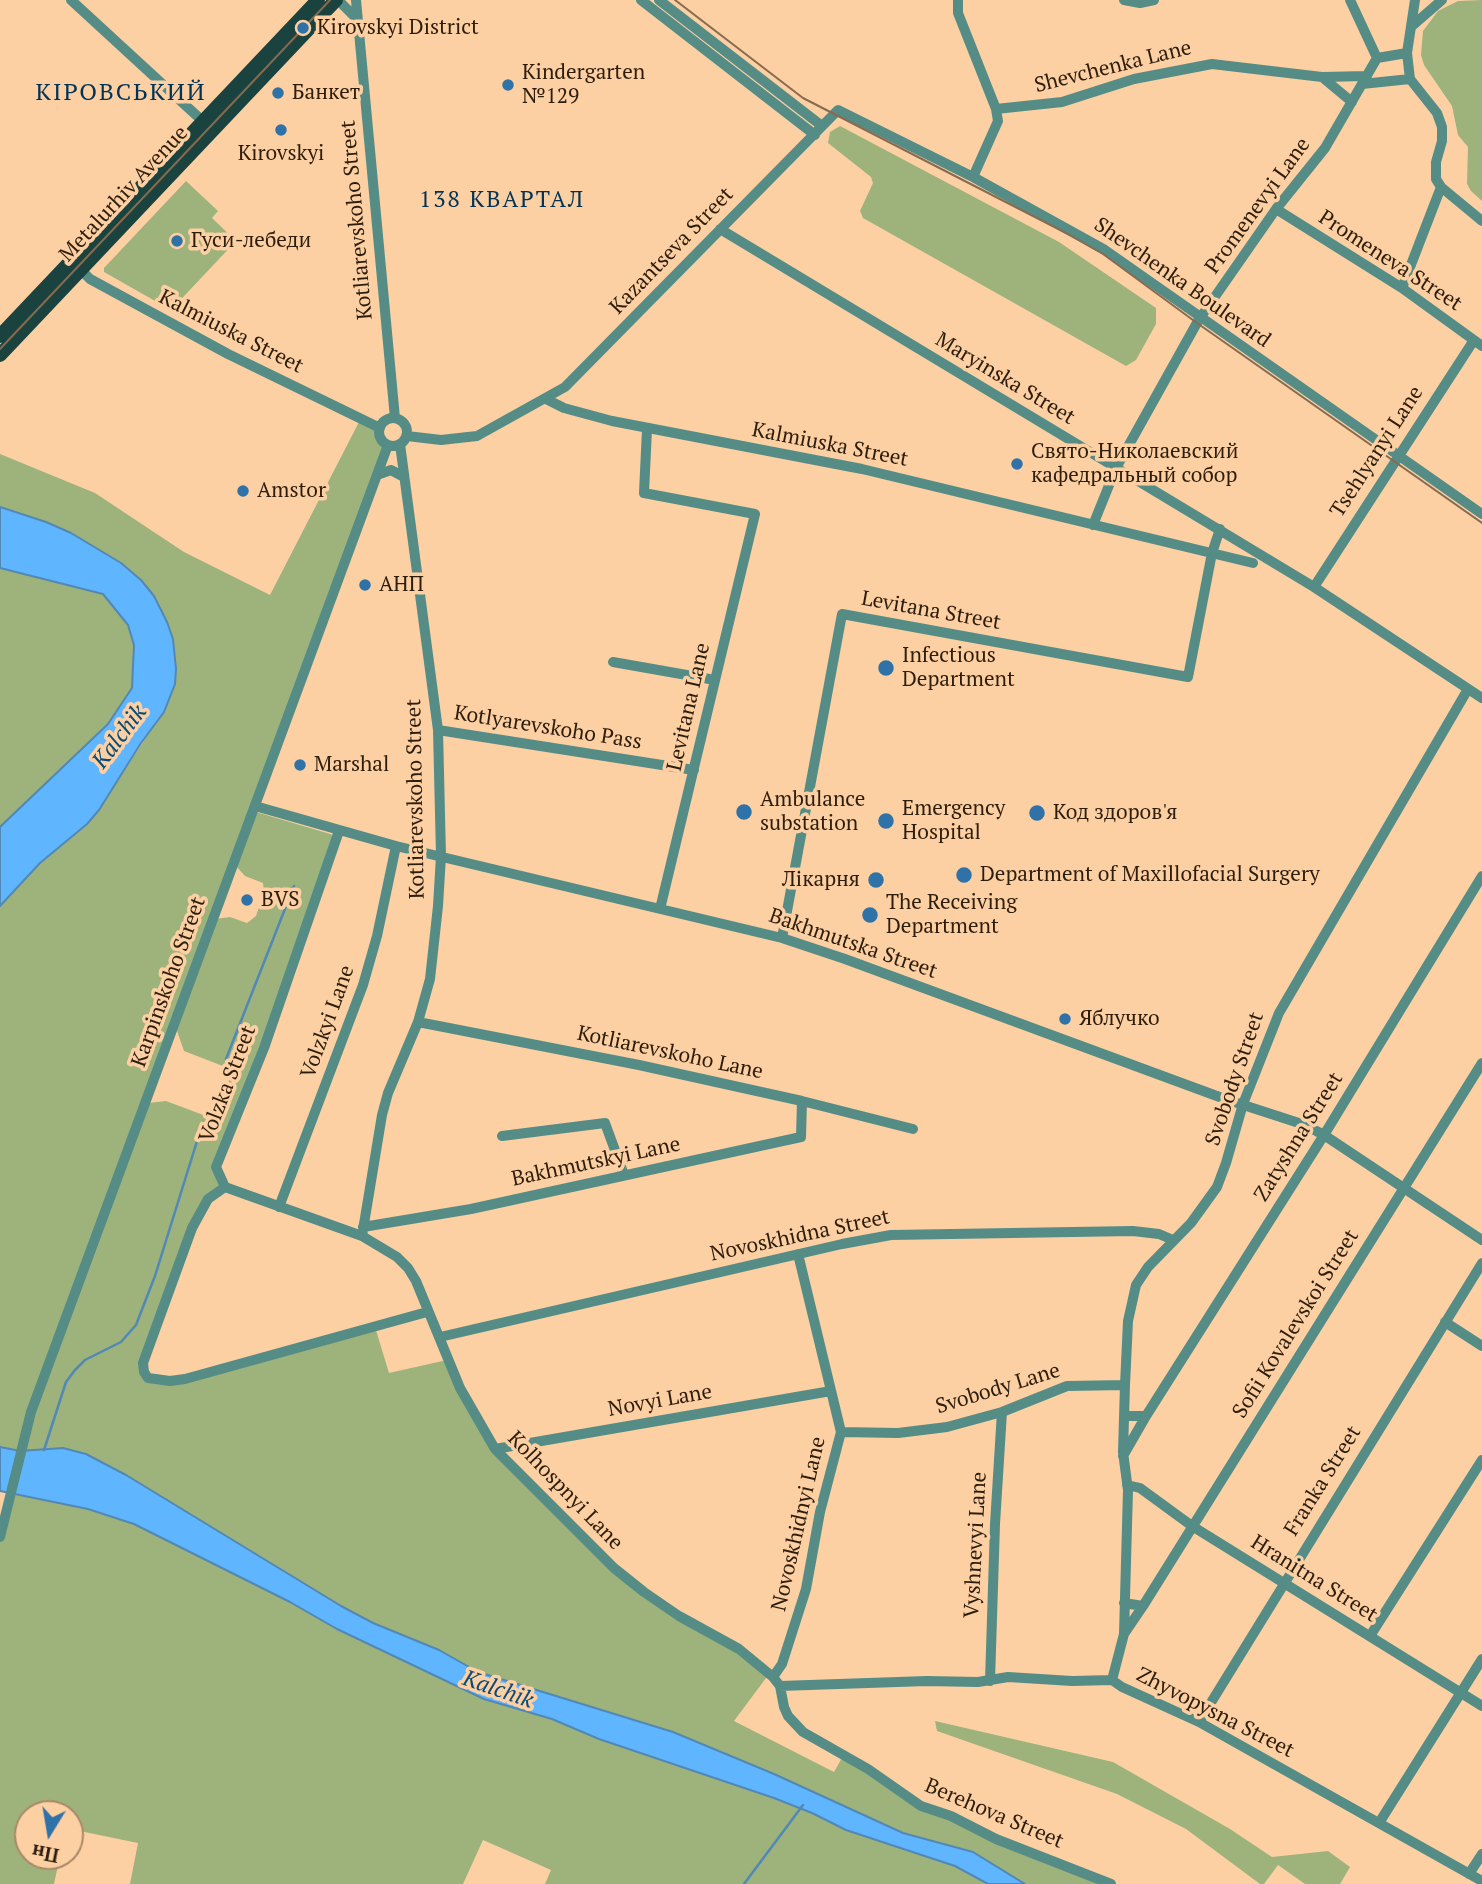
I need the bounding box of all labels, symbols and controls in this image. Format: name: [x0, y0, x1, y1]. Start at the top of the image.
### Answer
place label: Kirovskyi District: [317, 15, 479, 41]
marker: Kirovskyi District: [295, 20, 311, 36]
street label: Shevchenka Lane: [1032, 35, 1194, 99]
place label: Kindergarten №129: [522, 60, 645, 110]
marker: Kindergarten №129: [500, 77, 516, 93]
district label: КІРОВСЬКИЙ: [37, 79, 205, 107]
place label: Банкет: [292, 80, 360, 106]
marker: Банкет: [270, 85, 286, 101]
street label: Kotliarevskoho Street: [336, 119, 378, 321]
street label: Metalurhiv Avenue: [55, 121, 193, 267]
marker: Kirovskyi: [273, 122, 289, 138]
street label: Promenevyi Lane: [1200, 133, 1316, 279]
place label: Kirovskyi: [238, 141, 324, 167]
street label: Kazantseva Street: [605, 182, 739, 320]
district label: 138 КВАРТАЛ: [420, 186, 584, 214]
street label: Promeneva Street: [1314, 205, 1466, 317]
street label: Shevchenka Boulevard: [1089, 213, 1275, 353]
place label: Гуси-лебеди: [191, 228, 311, 254]
marker: Гуси-лебеди: [169, 233, 185, 249]
street label: Kalmiuska Street: [155, 285, 307, 379]
street label: Maryinska Street: [931, 327, 1079, 431]
street label: Tsehlyanyi Lane: [1325, 382, 1429, 522]
street label: Kalmiuska Street: [750, 417, 910, 473]
place label: Свято-Николаевский кафедральный собор: [1031, 439, 1239, 489]
marker: Свято-Николаевский кафедральный собор: [1009, 456, 1025, 472]
place label: Amstor: [257, 478, 326, 504]
marker: Amstor: [235, 483, 251, 499]
place label: АНП: [379, 572, 424, 598]
marker: АНП: [357, 577, 373, 593]
street label: Levitana Street: [859, 586, 1003, 636]
street label: Levitana Lane: [662, 641, 716, 773]
place label: Infectious Department: [902, 643, 1015, 693]
marker: Infectious Department: [876, 658, 896, 678]
street label: Kotliarevskoho Street: [402, 699, 430, 899]
water label: Kalchik: [87, 700, 153, 774]
street label: Kotlyarevskoho Pass: [452, 701, 644, 755]
place label: Marshal: [314, 752, 389, 778]
marker: Marshal: [292, 757, 308, 773]
place label: Ambulance substation: [760, 787, 865, 837]
place label: Emergency Hospital: [902, 796, 1005, 846]
place label: Код здоров'я: [1053, 800, 1177, 826]
marker: Ambulance substation: [734, 802, 754, 822]
marker: Код здоров'я: [1027, 803, 1047, 823]
marker: Emergency Hospital: [876, 811, 896, 831]
place label: Department of Maxillofacial Surgery: [980, 862, 1320, 888]
marker: Department of Maxillofacial Surgery: [954, 865, 974, 885]
place label: Лікарня: [782, 867, 860, 893]
marker: Лікарня: [866, 870, 886, 890]
place label: BVS: [261, 887, 300, 913]
place label: The Receiving Department: [886, 890, 1017, 940]
marker: BVS: [239, 892, 255, 908]
street label: Karpinskoho Street: [127, 893, 211, 1071]
street label: Bakhmutska Street: [766, 903, 940, 985]
marker: The Receiving Department: [860, 905, 880, 925]
street label: Volzkyi Lane: [296, 962, 360, 1082]
place label: Яблучко: [1079, 1006, 1160, 1032]
street label: Svobody Street: [1200, 1009, 1270, 1149]
marker: Яблучко: [1057, 1011, 1073, 1027]
street label: Kotliarevskoho Lane: [575, 1021, 765, 1085]
street label: Volzka Street: [194, 1022, 262, 1146]
street label: Zatyshna Street: [1249, 1068, 1349, 1206]
street label: Bakhmutskyi Lane: [509, 1132, 683, 1192]
street label: Novoskhidna Street: [708, 1205, 892, 1267]
street label: Sofii Kovalevskoi Street: [1228, 1225, 1364, 1423]
street label: Svobody Lane: [933, 1358, 1063, 1420]
street label: Novyi Lane: [606, 1379, 714, 1423]
street label: Franka Street: [1279, 1421, 1367, 1541]
street label: Kolhospnyi Lane: [502, 1426, 628, 1556]
street label: Novoskhidnyi Lane: [767, 1434, 831, 1614]
street label: Vyshnevyi Lane: [960, 1471, 992, 1619]
street label: Hranitna Street: [1246, 1530, 1382, 1628]
street label: Zhyvopysna Street: [1132, 1662, 1298, 1764]
water label: Kalchik: [459, 1665, 537, 1715]
street label: Berehova Street: [921, 1773, 1067, 1855]
north arrow: [14, 1800, 84, 1870]
text: Пн: [30, 1839, 61, 1869]

